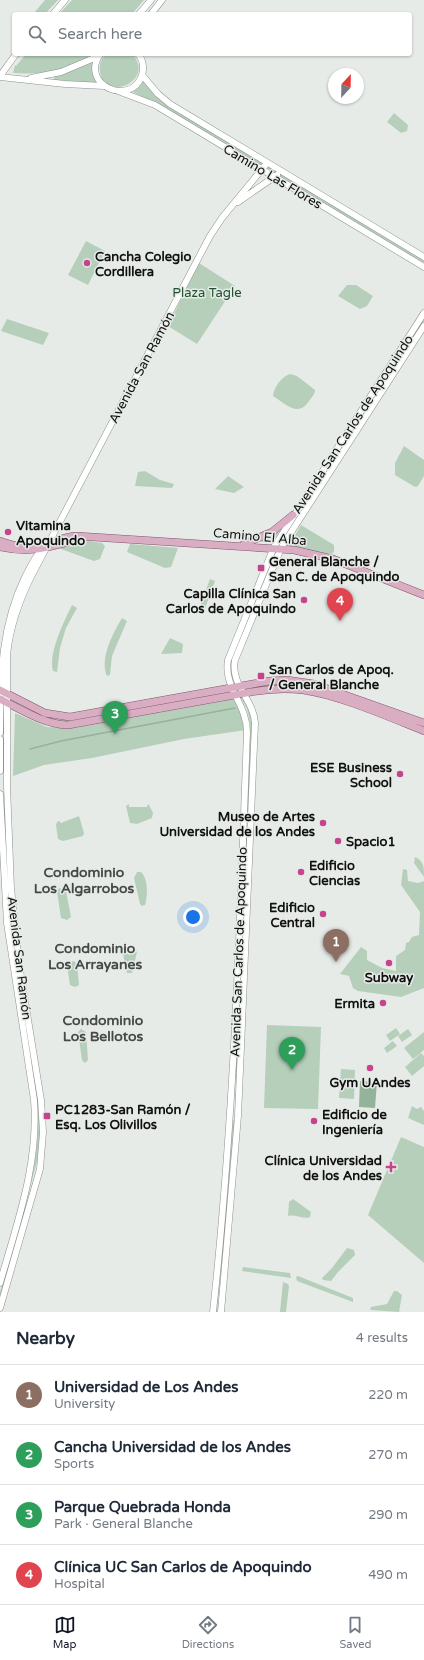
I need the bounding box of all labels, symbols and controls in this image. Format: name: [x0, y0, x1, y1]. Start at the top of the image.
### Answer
search box: [12, 12, 412, 56]
icon: search: [26, 23, 48, 45]
text: Search here: [58, 25, 142, 43]
north arrow: [328, 68, 364, 104]
street label: Camino Las Flores: [220, 141, 325, 213]
place label: Cancha Colegio Cordillera: [95, 249, 192, 280]
marker: Cancha Colegio Cordillera: [82, 258, 92, 268]
park label: Plaza Tagle: [172, 285, 242, 301]
street label: Avenida San Ramón: [106, 309, 178, 426]
street label: Avenida San Carlos de Apoquindo: [289, 332, 417, 517]
place label: Vitamina Apoquindo: [16, 518, 85, 549]
street label: Camino El Alba: [212, 525, 307, 549]
marker: Vitamina Apoquindo: [3, 527, 13, 537]
place label: General Blanche / San C. de Apoquindo: [269, 554, 400, 585]
marker: General Blanche / San C. de Apoquindo: [256, 563, 266, 573]
place label: Capilla Clínica San Carlos de Apoquindo: [166, 586, 296, 617]
pin: 4: [327, 588, 353, 621]
marker: Capilla Clínica San Carlos de Apoquindo: [299, 595, 309, 605]
place label: San Carlos de Apoq. / General Blanche: [269, 662, 394, 693]
marker: San Carlos de Apoq. / General Blanche: [256, 671, 266, 681]
pin: 3: [102, 701, 128, 734]
place label: ESE Business School: [310, 760, 392, 791]
marker: ESE Business School: [395, 769, 405, 779]
place label: Museo de Artes Universidad de los Andes: [159, 809, 315, 840]
marker: Museo de Artes Universidad de los Andes: [318, 818, 328, 828]
place label: Spacio1: [346, 834, 396, 850]
marker: Spacio1: [333, 836, 343, 846]
street label: Avenida San Carlos de Apoquindo: [227, 847, 251, 1057]
place label: Edificio Ciencias: [309, 858, 360, 889]
district label: Condominio Los Algarrobos: [34, 864, 135, 897]
marker: Edificio Ciencias: [296, 867, 306, 877]
street label: Avenida San Ramón: [3, 895, 35, 1021]
place label: Edificio Central: [269, 900, 315, 931]
your location: [183, 907, 203, 927]
marker: Edificio Central: [318, 909, 328, 919]
pin: 1: [323, 929, 349, 962]
district label: Condominio Los Arrayanes: [48, 940, 142, 973]
marker: Subway: [384, 958, 394, 968]
place label: Subway: [365, 970, 413, 986]
place label: Ermita: [334, 996, 375, 1012]
marker: Ermita: [378, 998, 388, 1008]
district label: Condominio Los Bellotos: [63, 1012, 144, 1045]
pin: 2: [279, 1037, 305, 1070]
marker: Gym UAndes: [365, 1063, 375, 1073]
place label: Gym UAndes: [329, 1075, 411, 1091]
place label: PC1283-San Ramón / Esq. Los Olivillos: [55, 1102, 191, 1133]
place label: Edificio de Ingeniería: [322, 1107, 387, 1138]
marker: PC1283-San Ramón / Esq. Los Olivillos: [42, 1111, 52, 1121]
marker: Edificio de Ingeniería: [309, 1116, 319, 1126]
place label: Clínica Universidad de los Andes: [265, 1153, 382, 1184]
marker: Clínica Universidad de los Andes: [385, 1161, 397, 1173]
text: Nearby: [16, 1328, 75, 1349]
text: 4 results: [356, 1330, 408, 1346]
text: Universidad de Los Andes: [54, 1378, 238, 1396]
text: 1: [25, 1387, 33, 1403]
text: 220 m: [368, 1387, 408, 1403]
text: University: [54, 1396, 115, 1412]
text: Cancha Universidad de los Andes: [54, 1438, 291, 1456]
text: 2: [25, 1447, 33, 1463]
text: 270 m: [368, 1447, 408, 1463]
text: Sports: [54, 1456, 94, 1472]
text: Parque Quebrada Honda: [54, 1498, 231, 1516]
text: 3: [25, 1507, 33, 1523]
text: 290 m: [368, 1507, 408, 1523]
text: Park · General Blanche: [54, 1516, 193, 1532]
text: Clínica UC San Carlos de Apoquindo: [54, 1558, 312, 1576]
text: 4: [25, 1567, 33, 1583]
text: 490 m: [368, 1567, 408, 1583]
text: Hospital: [54, 1576, 105, 1592]
tab: Map: [53, 1614, 76, 1651]
tab: Directions: [182, 1614, 234, 1651]
tab: Saved: [340, 1614, 371, 1651]

